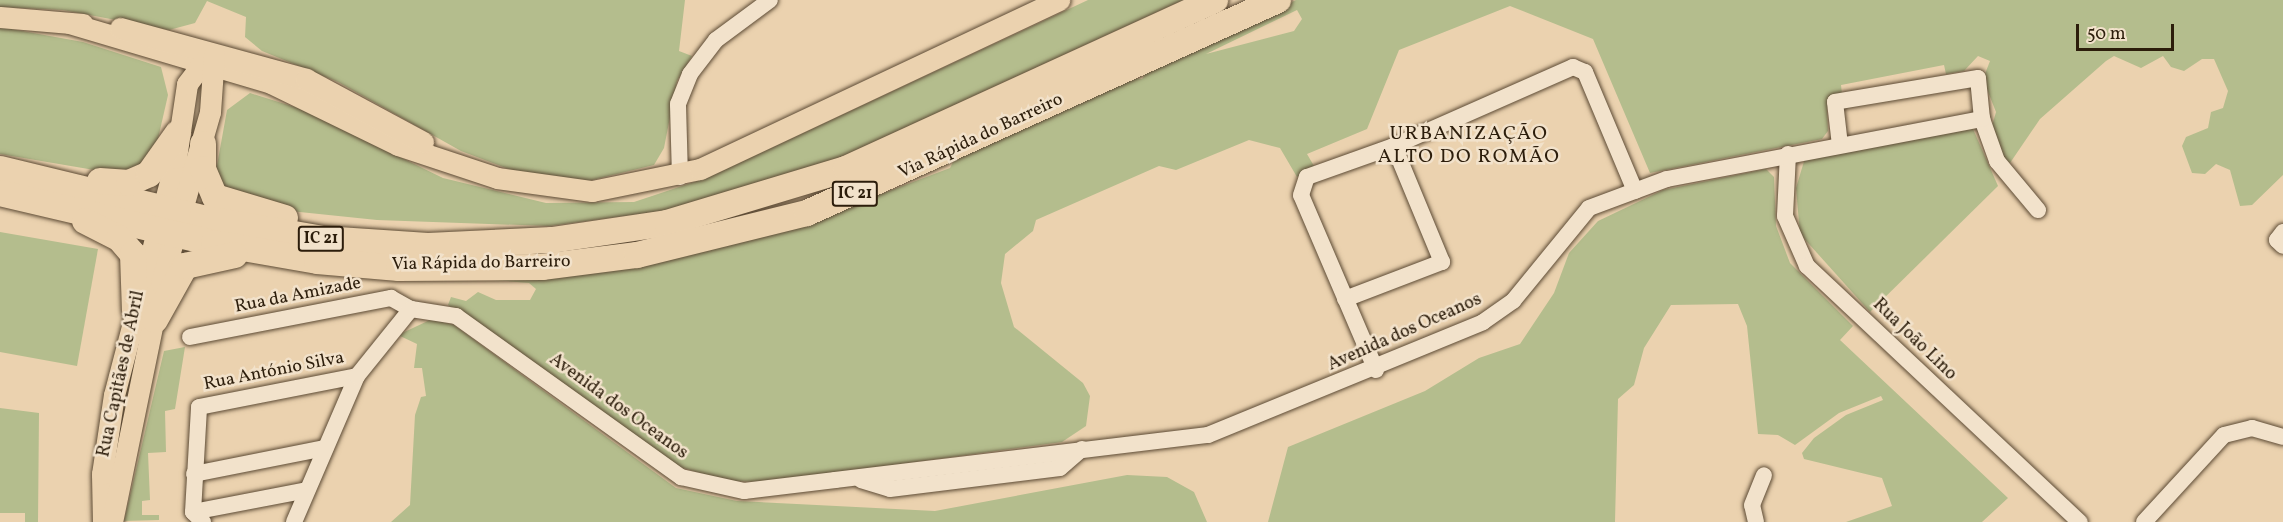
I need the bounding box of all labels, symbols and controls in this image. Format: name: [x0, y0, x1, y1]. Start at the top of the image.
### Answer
scale bar: [2079, 12, 2176, 50]
text: 50 m: [2087, 22, 2126, 47]
street label: Via Rápida do Barreiro: [895, 89, 1067, 185]
district label: URBANIZAÇÃO ALTO DO ROMÃO: [1378, 123, 1560, 170]
road number: IC 21: [831, 181, 879, 207]
road number: IC 21: [297, 226, 345, 252]
street label: Via Rápida do Barreiro: [391, 252, 571, 276]
street label: Rua da Amizade: [233, 273, 363, 319]
street label: Rua Capitães de Abril: [94, 289, 150, 459]
street label: Avenida dos Oceanos: [1325, 289, 1485, 377]
street label: Rua João Lino: [1867, 295, 1961, 385]
street label: Rua António Silva: [202, 348, 346, 396]
street label: Avenida dos Oceanos: [544, 349, 692, 465]

